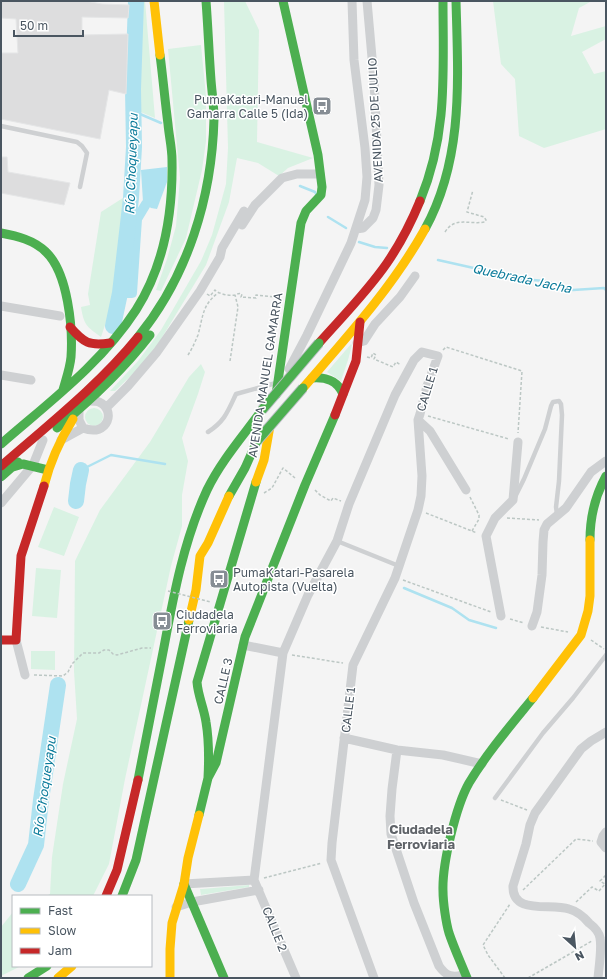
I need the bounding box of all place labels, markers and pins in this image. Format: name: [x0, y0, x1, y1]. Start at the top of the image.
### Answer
place label: PumaKatari-Manuel Gamarra Calle 5 (Ida): [187, 92, 308, 121]
bus stop icon: PumaKatari-Manuel Gamarra Calle 5 (Ida): [311, 95, 333, 117]
place label: PumaKatari-Pasarela Autopista (Vuelta): [233, 565, 354, 594]
bus stop icon: PumaKatari-Pasarela Autopista (Vuelta): [208, 568, 230, 590]
place label: Ciudadela Ferroviaria: [176, 607, 238, 636]
bus stop icon: Ciudadela Ferroviaria: [151, 610, 173, 632]

